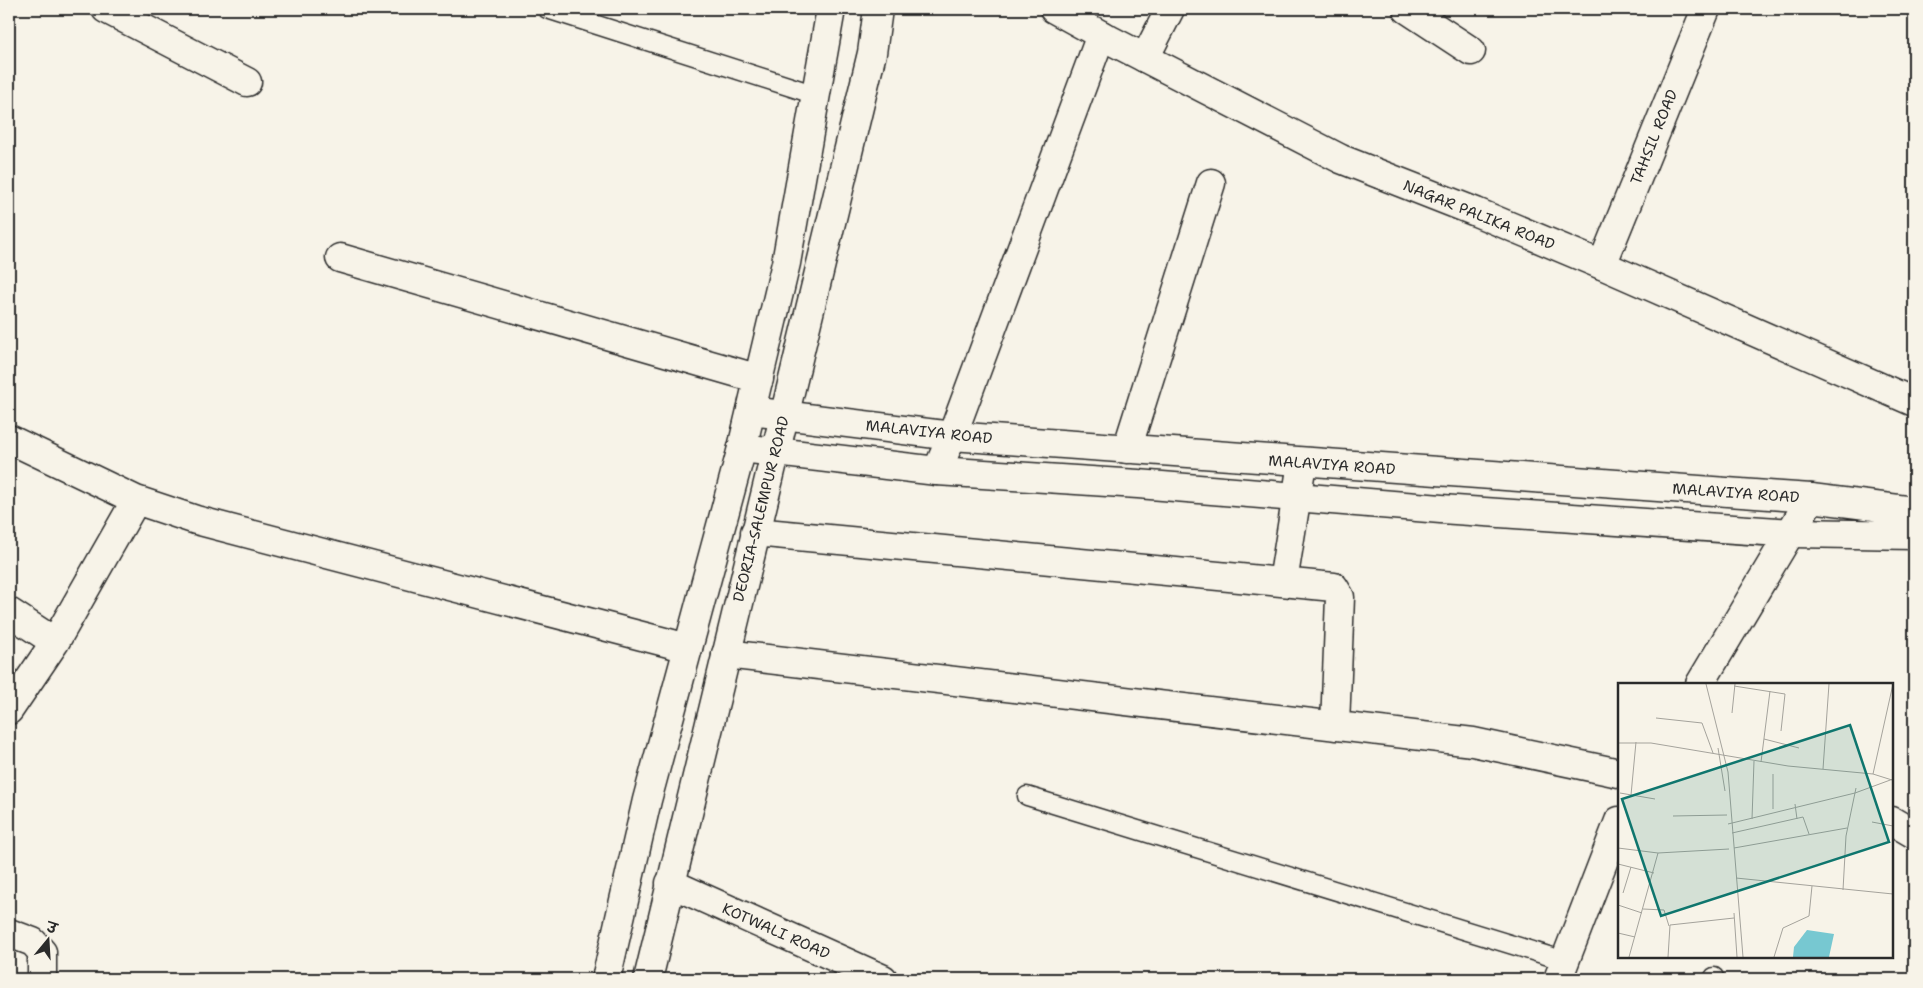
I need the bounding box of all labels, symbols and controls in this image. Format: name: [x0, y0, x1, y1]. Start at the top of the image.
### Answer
street label: TAHSIL ROAD: [1626, 86, 1682, 188]
street label: NAGAR PALIKA ROAD: [1400, 175, 1558, 255]
street label: DEORIA-SALEMPUR ROAD: [728, 414, 794, 604]
street label: MALAVIYA ROAD: [865, 415, 993, 449]
street label: MALAVIYA ROAD: [1268, 451, 1396, 479]
street label: MALAVIYA ROAD: [1672, 479, 1800, 507]
inset map: [1618, 683, 1893, 958]
street label: KOTWALI ROAD: [719, 898, 833, 964]
north arrow: [22, 916, 72, 966]
text: उ: [43, 917, 61, 938]

